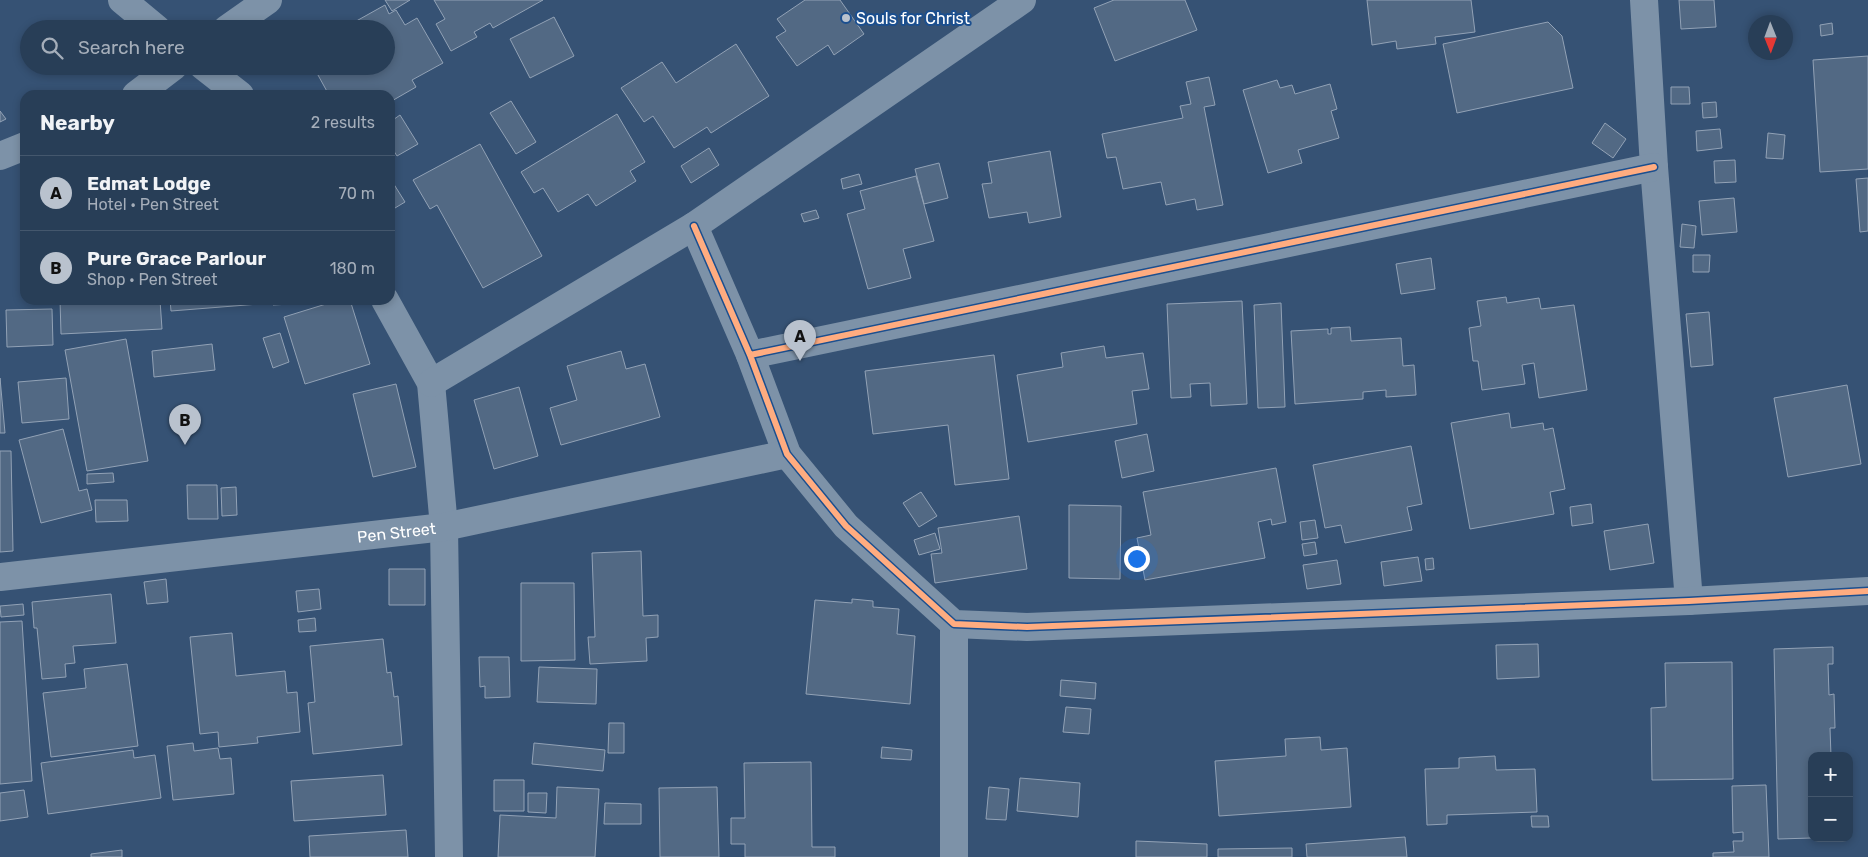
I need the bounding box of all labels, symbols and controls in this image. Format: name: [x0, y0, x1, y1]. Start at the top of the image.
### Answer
place label: Souls for Christ: [856, 9, 970, 28]
marker: Souls for Christ: [840, 12, 852, 24]
north arrow: [1748, 15, 1793, 60]
search box: [20, 20, 395, 75]
icon: search: [38, 34, 66, 62]
text: Search here: [78, 36, 185, 59]
text: Nearby: [40, 110, 115, 135]
text: 2 results: [311, 113, 375, 132]
text: Edmat Lodge: [87, 172, 211, 195]
text: A: [50, 184, 62, 203]
text: 70 m: [338, 184, 375, 203]
text: Hotel · Pen Street: [87, 195, 219, 214]
text: Pure Grace Parlour: [87, 247, 266, 270]
text: B: [50, 259, 62, 278]
text: 180 m: [330, 259, 375, 278]
text: Shop · Pen Street: [87, 270, 218, 289]
pin: A: [784, 320, 816, 361]
pin: B: [169, 404, 201, 445]
street label: Pen Street: [356, 519, 437, 547]
your location: [1124, 546, 1150, 572]
map controls: [1808, 752, 1853, 842]
button: +: [1808, 752, 1853, 797]
button: −: [1808, 797, 1853, 842]

